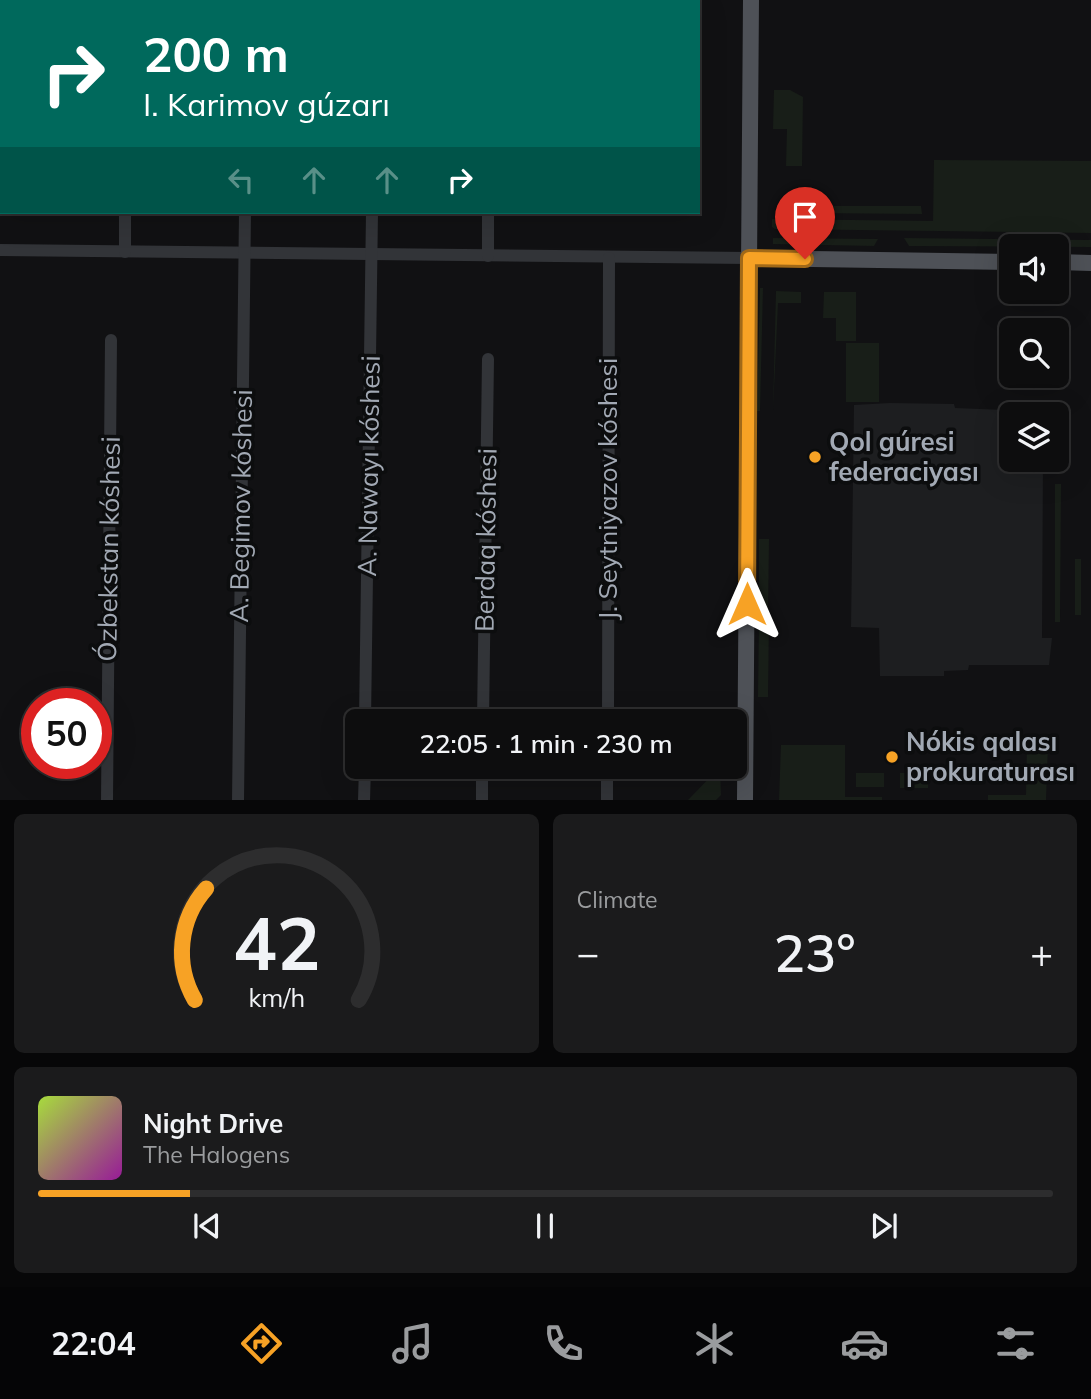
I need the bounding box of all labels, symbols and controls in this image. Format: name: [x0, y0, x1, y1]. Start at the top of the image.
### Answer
text: 200 m: [143, 23, 289, 84]
icon: right: [28, 28, 119, 119]
text: I. Karimov gúzarı: [143, 84, 390, 124]
icon: left: [222, 161, 260, 199]
icon: ahead: [295, 161, 333, 199]
icon: ahead: [368, 161, 406, 199]
icon: right: [441, 161, 479, 199]
pin: [775, 187, 835, 259]
icon: arrive: [786, 198, 824, 236]
map controls: [999, 234, 1069, 472]
button: sound: [999, 234, 1069, 304]
button: search: [999, 318, 1069, 388]
street label: A. Nawayı kóshesi: [350, 355, 387, 577]
street label: J. Seytniyazov kóshesi: [591, 358, 624, 620]
street label: A. Begimov kóshesi: [222, 389, 259, 623]
button: layers: [999, 402, 1069, 472]
place label: Qol gúresi federaciyası: [829, 425, 979, 488]
street label: Ózbekstan kóshesi: [90, 436, 127, 662]
street label: Berdaq kóshesi: [467, 448, 504, 632]
marker: Qol gúresi federaciyası: [807, 449, 823, 465]
position arrow: [710, 567, 784, 641]
speed limit sign: 50: [21, 688, 112, 779]
place label: Nókis qalası prokuraturası: [906, 725, 1075, 788]
text: 22:05 · 1 min · 230 m: [419, 727, 673, 760]
marker: Nókis qalası prokuraturası: [884, 749, 900, 765]
text: Climate: [577, 885, 658, 914]
text: 42: [233, 897, 320, 988]
text: 23°: [774, 920, 856, 985]
text: −: [577, 929, 599, 977]
text: +: [1030, 929, 1053, 977]
text: km/h: [248, 981, 305, 1012]
text: Night Drive: [143, 1107, 283, 1140]
text: The Halogens: [143, 1140, 290, 1169]
icon: previous: [188, 1207, 226, 1245]
icon: pause: [526, 1207, 564, 1245]
icon: next: [865, 1207, 903, 1245]
icon: directions: [237, 1319, 286, 1368]
icon: music: [388, 1319, 437, 1368]
icon: phone: [539, 1319, 588, 1368]
icon: climate: [690, 1319, 739, 1368]
icon: car: [840, 1319, 889, 1368]
icon: filters: [991, 1319, 1040, 1368]
text: 22:04: [51, 1323, 136, 1363]

